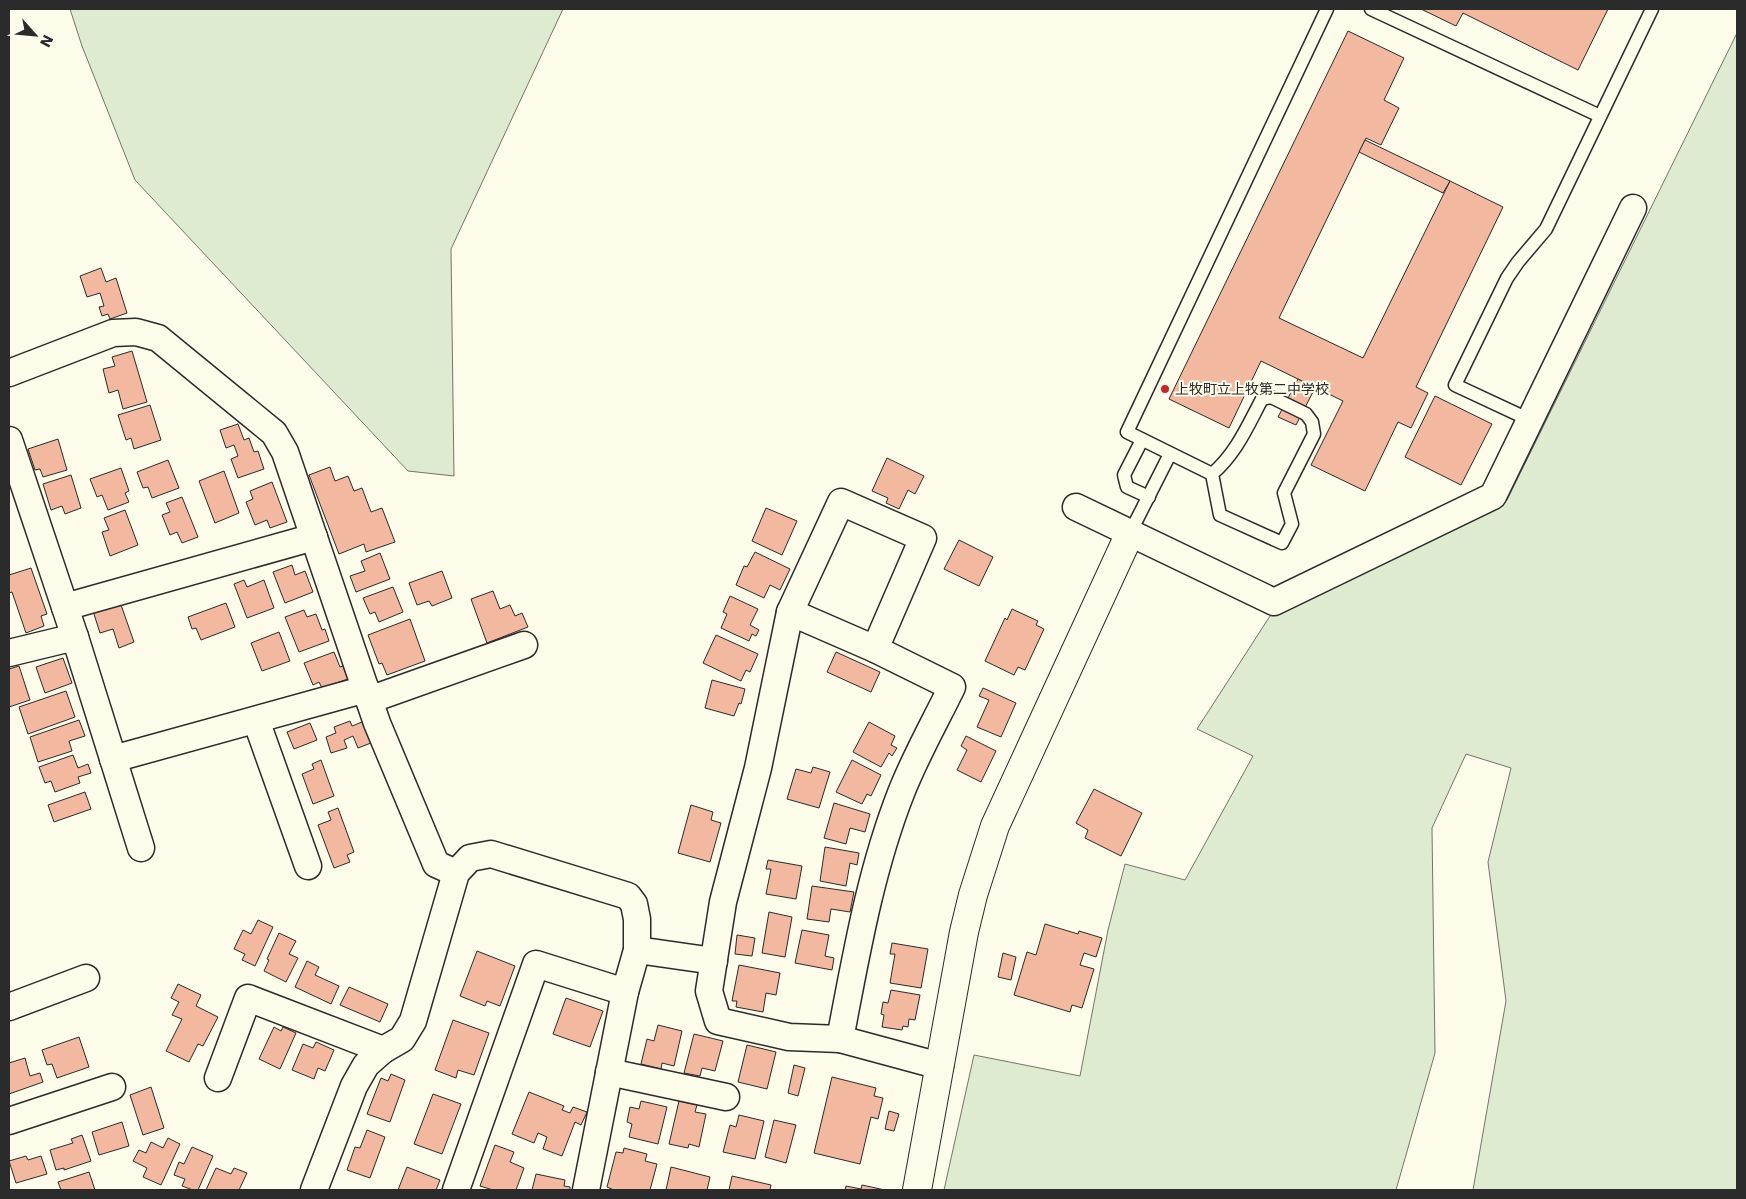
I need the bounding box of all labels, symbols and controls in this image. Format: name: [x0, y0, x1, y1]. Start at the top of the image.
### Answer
north arrow: [10, 10, 60, 60]
text: N: [37, 32, 56, 50]
place label: 上牧町立上牧第二中学校: [1175, 381, 1329, 397]
marker: 上牧町立上牧第二中学校: [1159, 383, 1171, 395]

